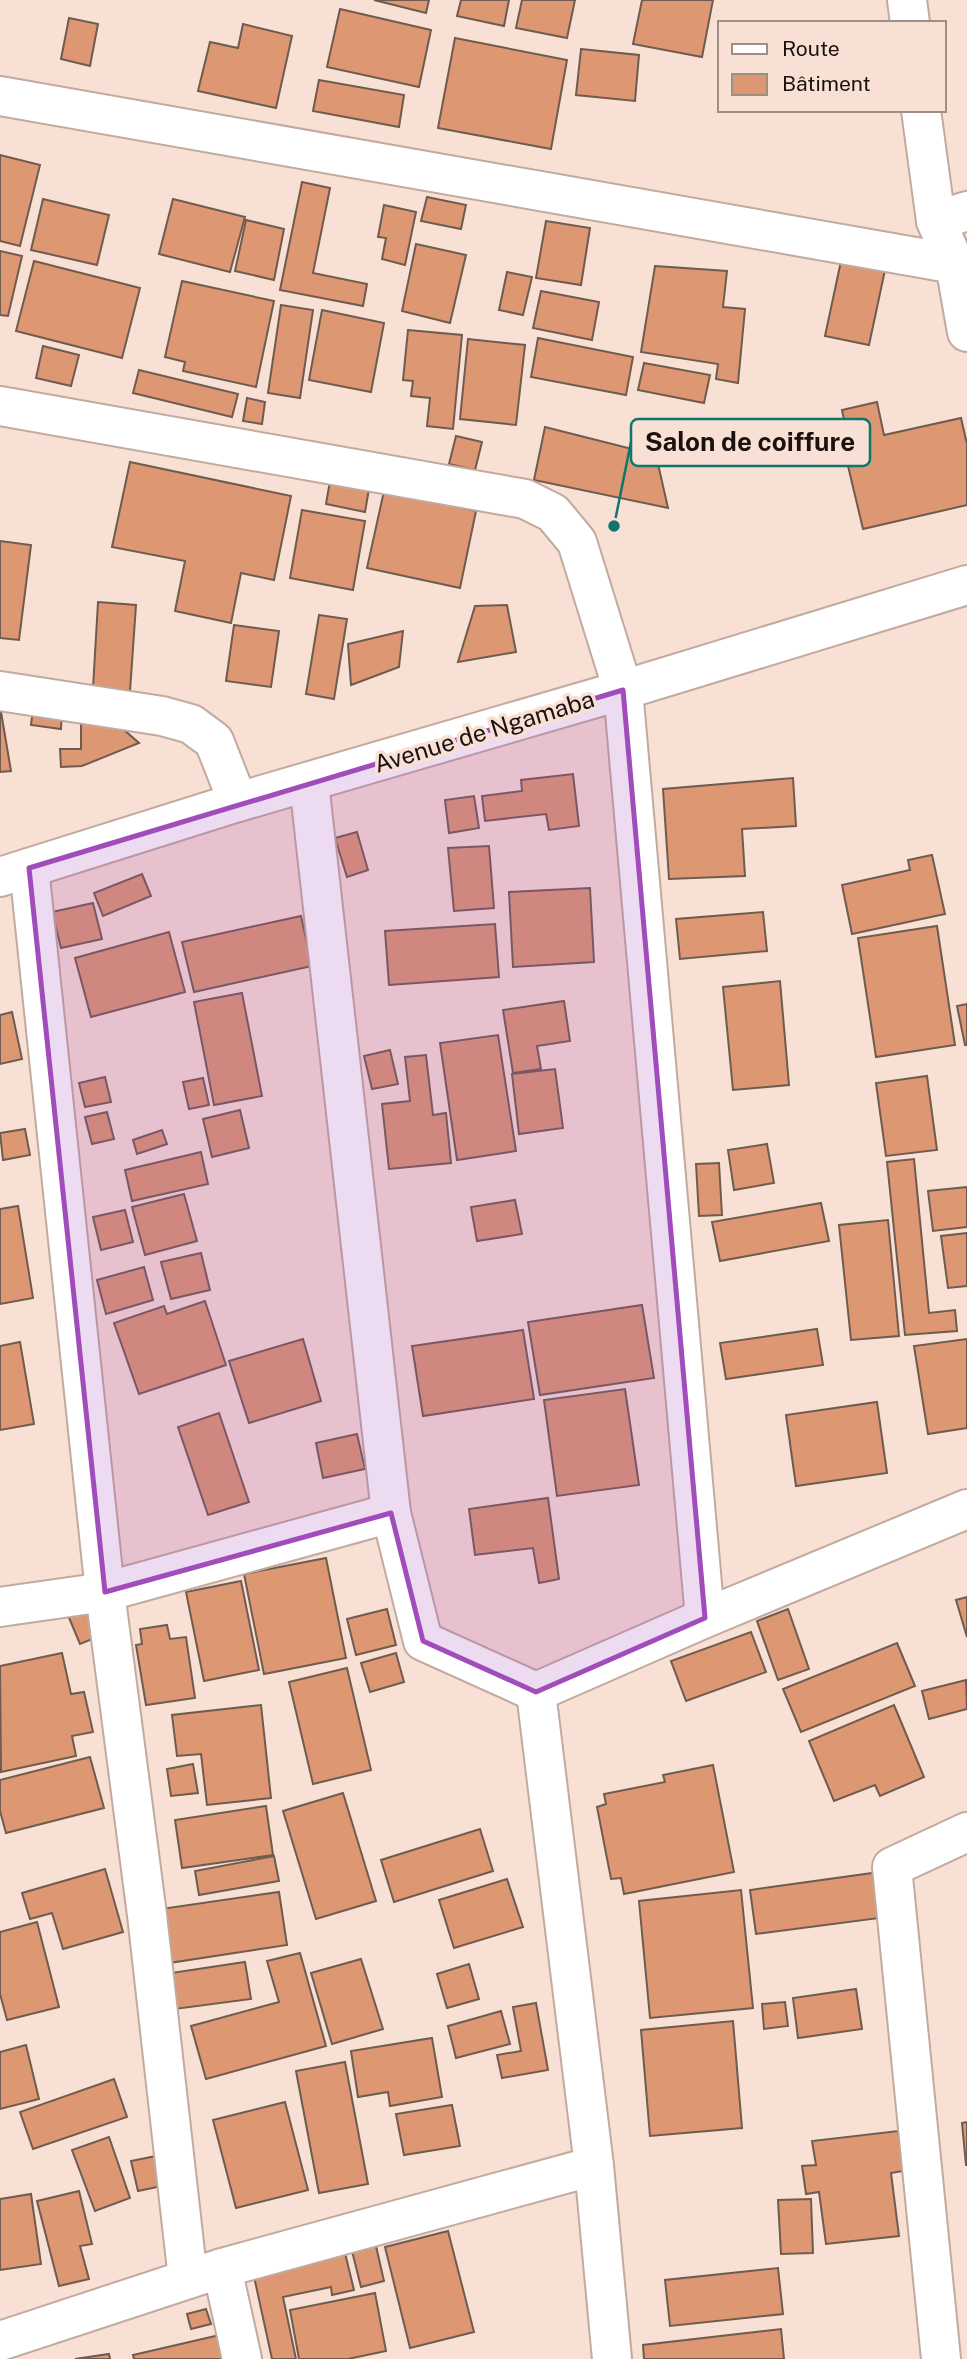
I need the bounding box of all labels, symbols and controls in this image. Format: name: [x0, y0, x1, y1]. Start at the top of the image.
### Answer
legend: [718, 21, 946, 112]
text: Route: [782, 36, 840, 61]
text: Bâtiment: [782, 71, 871, 96]
callout: Salon de coiffure: [631, 419, 870, 466]
text: Salon de coiffure: [645, 426, 855, 457]
street label: Avenue de Ngamaba: [371, 684, 597, 778]

